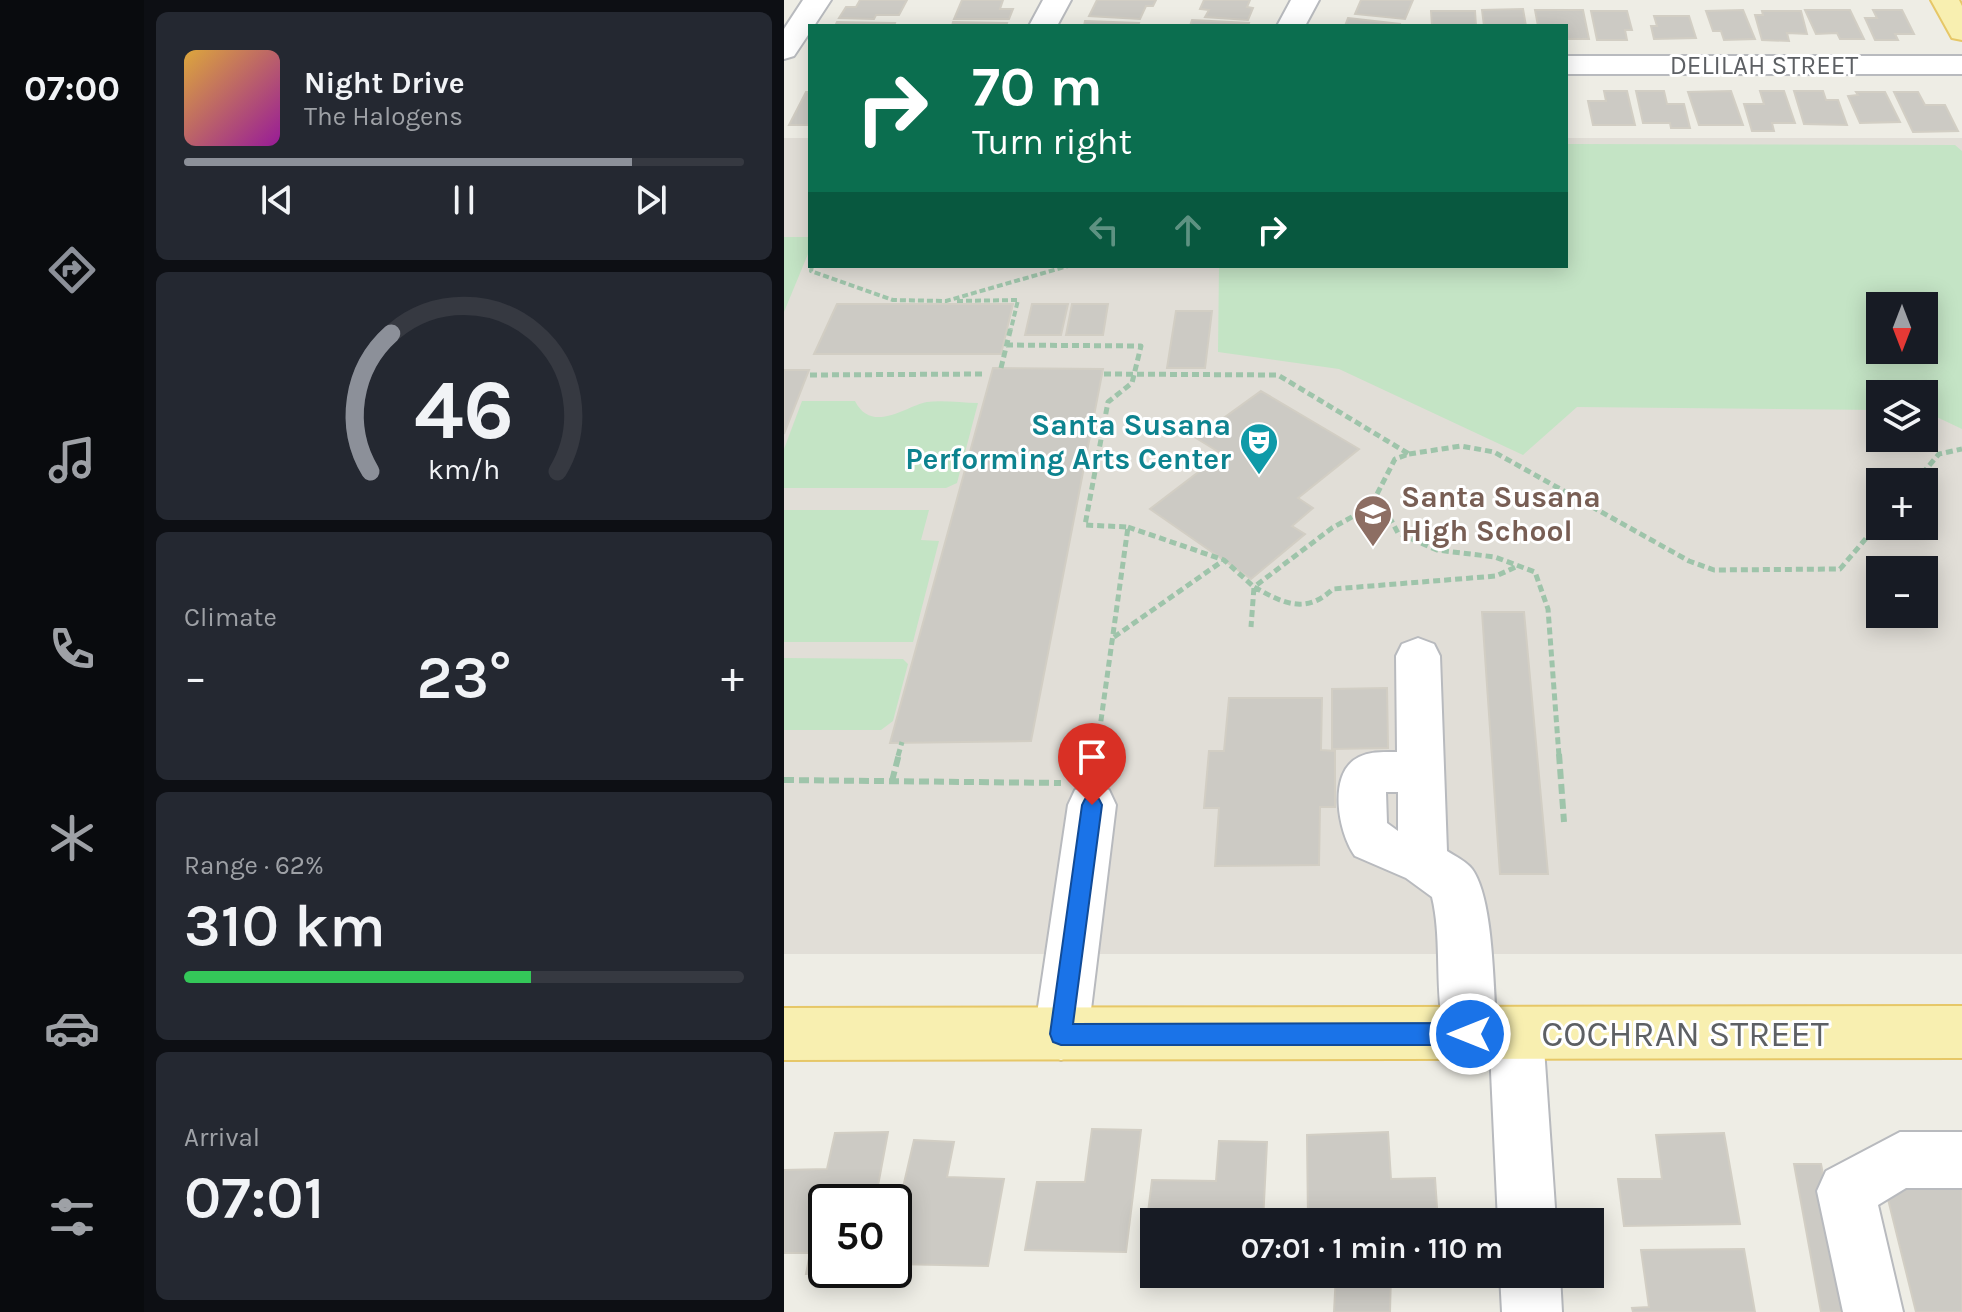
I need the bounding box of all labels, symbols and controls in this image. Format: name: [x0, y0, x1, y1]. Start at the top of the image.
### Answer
street label: DELILAH STREET: [1670, 50, 1858, 81]
text: 70 m: [972, 54, 1103, 119]
icon: right: [840, 56, 944, 160]
text: Night Drive: [304, 65, 465, 101]
text: 07:00: [24, 67, 120, 109]
text: The Halogens: [304, 101, 463, 132]
text: Turn right: [972, 121, 1132, 163]
icon: previous: [255, 178, 299, 222]
icon: pause: [442, 178, 486, 222]
icon: next: [629, 178, 673, 222]
icon: left: [1082, 208, 1126, 252]
icon: ahead: [1166, 208, 1210, 252]
icon: right: [1250, 208, 1294, 252]
icon: directions: [44, 242, 100, 298]
north arrow: [1866, 292, 1938, 364]
map controls: [1866, 292, 1938, 628]
text: 46: [414, 362, 514, 459]
button: layers: [1866, 380, 1938, 452]
place label: Santa Susana Performing Arts Center: [905, 407, 1231, 477]
theatre icon: Santa Susana Performing Arts Center: [1238, 421, 1280, 476]
icon: music: [44, 432, 100, 488]
text: km/h: [428, 453, 500, 486]
button: +: [1866, 468, 1938, 540]
place label: Santa Susana High School: [1401, 479, 1601, 549]
school or university icon: Santa Susana High School: [1352, 493, 1394, 548]
button: −: [1866, 556, 1938, 628]
text: Climate: [184, 602, 277, 633]
icon: phone: [44, 621, 100, 677]
text: 23°: [416, 643, 512, 713]
text: −: [184, 652, 207, 703]
text: +: [721, 652, 744, 703]
pin: [1058, 723, 1126, 805]
icon: arrive: [1070, 735, 1114, 779]
icon: climate: [44, 810, 100, 866]
text: Range · 62%: [184, 850, 324, 881]
text: 310 km: [184, 891, 386, 961]
position arrow: [1428, 992, 1512, 1076]
icon: car: [44, 1000, 100, 1056]
street label: COCHRAN STREET: [1541, 1013, 1829, 1055]
text: Arrival: [184, 1122, 260, 1153]
text: 07:01: [184, 1163, 325, 1233]
speed limit sign: 50: [808, 1184, 912, 1288]
icon: filters: [44, 1189, 100, 1245]
text: 07:01 · 1 min · 110 m: [1241, 1230, 1503, 1266]

